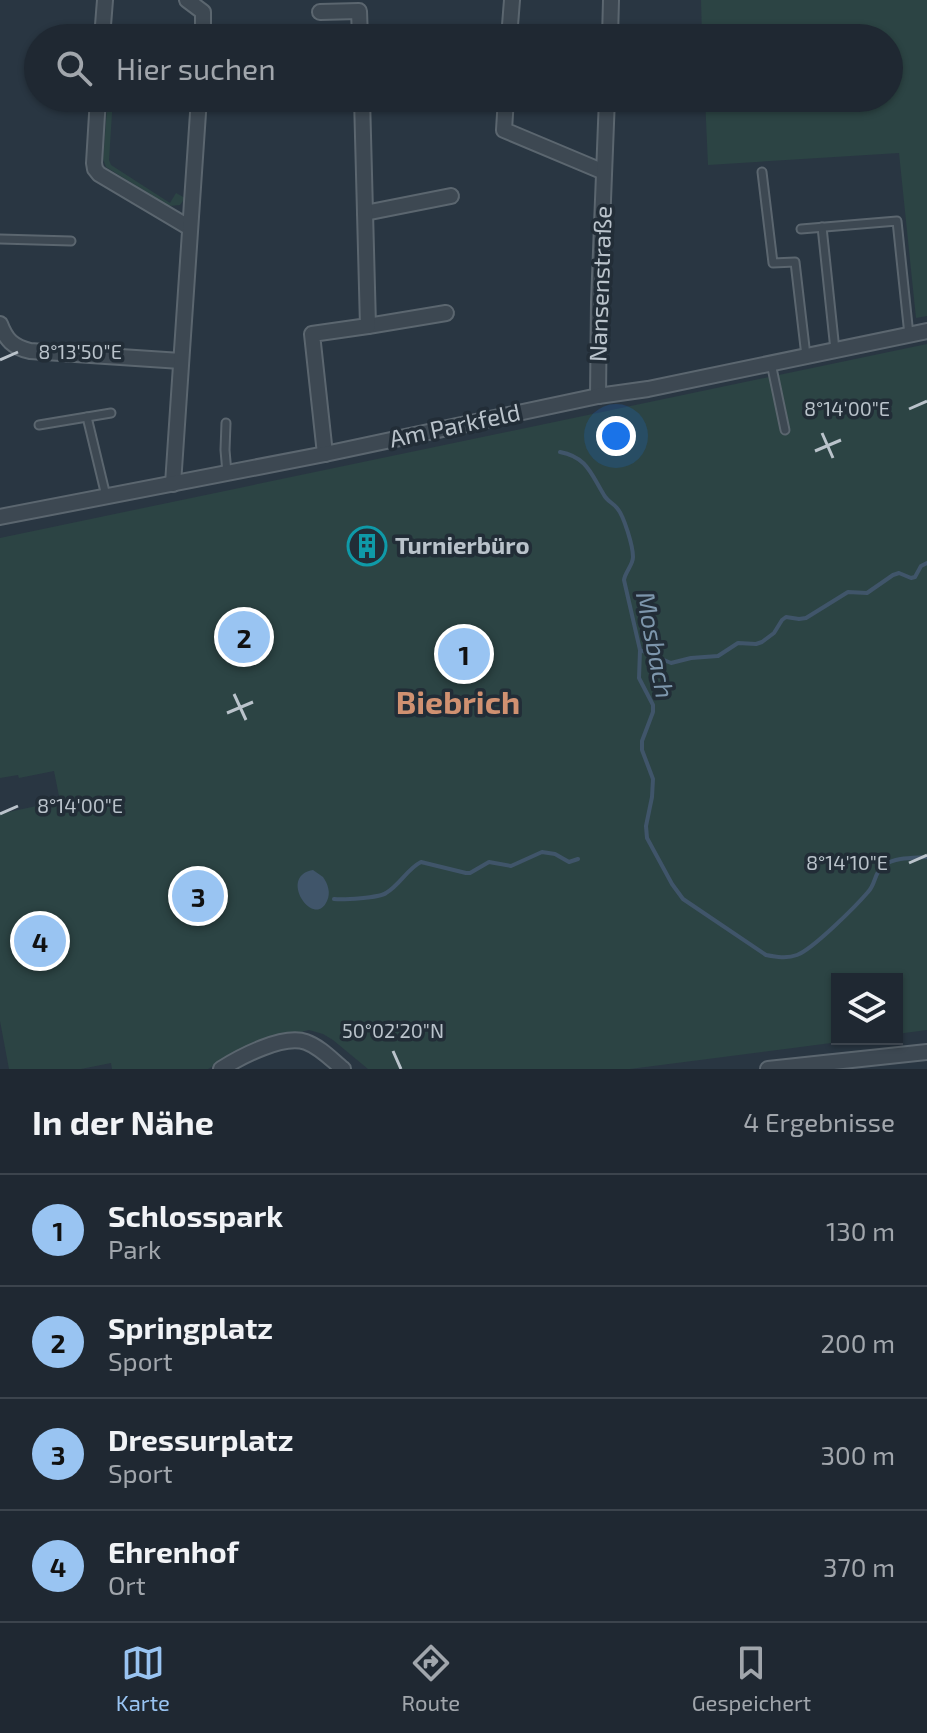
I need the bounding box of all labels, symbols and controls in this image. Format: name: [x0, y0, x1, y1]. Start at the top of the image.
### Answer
search box: [24, 24, 903, 112]
icon: search: [52, 46, 96, 90]
text: Hier suchen: [116, 50, 276, 86]
street label: Nansenstraße: [582, 205, 617, 363]
text: 8°13'50"E: [38, 339, 122, 363]
text: 8°14'00"E: [804, 396, 890, 420]
street label: Am Parkfeld: [387, 397, 523, 453]
your location: [596, 416, 636, 456]
building icon: Turnierbüro: [346, 525, 388, 567]
place label: Turnierbüro: [395, 530, 530, 559]
water label: Mosbach: [631, 589, 682, 701]
pin: 2: [218, 607, 270, 667]
pin: 1: [438, 624, 490, 684]
district label: Biebrich: [396, 682, 520, 720]
text: 8°14'00"E: [37, 793, 123, 817]
text: 8°14'10"E: [806, 850, 888, 874]
pin: 3: [172, 866, 224, 926]
pin: 4: [14, 911, 66, 971]
map controls: [831, 973, 903, 1045]
button: layers: [831, 973, 903, 1045]
text: 50°02'20"N: [342, 1018, 444, 1042]
text: In der Nähe: [32, 1101, 214, 1142]
text: 4 Ergebnisse: [743, 1106, 895, 1137]
text: Schlosspark: [108, 1197, 283, 1233]
text: 1: [52, 1215, 64, 1246]
text: 130 m: [826, 1215, 895, 1246]
text: Park: [108, 1233, 161, 1264]
text: Springplatz: [108, 1309, 273, 1345]
text: 2: [50, 1327, 66, 1358]
text: 200 m: [820, 1327, 895, 1358]
text: Sport: [108, 1345, 173, 1376]
text: Dressurplatz: [108, 1421, 293, 1457]
text: 3: [51, 1439, 65, 1470]
text: 300 m: [821, 1439, 895, 1470]
text: Sport: [108, 1457, 173, 1488]
text: Ehrenhof: [108, 1533, 239, 1569]
text: 4: [50, 1551, 66, 1582]
text: 370 m: [823, 1551, 895, 1582]
text: Ort: [108, 1569, 146, 1600]
tab: Karte: [116, 1641, 170, 1715]
tab: Route: [401, 1641, 460, 1715]
tab: Gespeichert: [692, 1641, 811, 1715]

